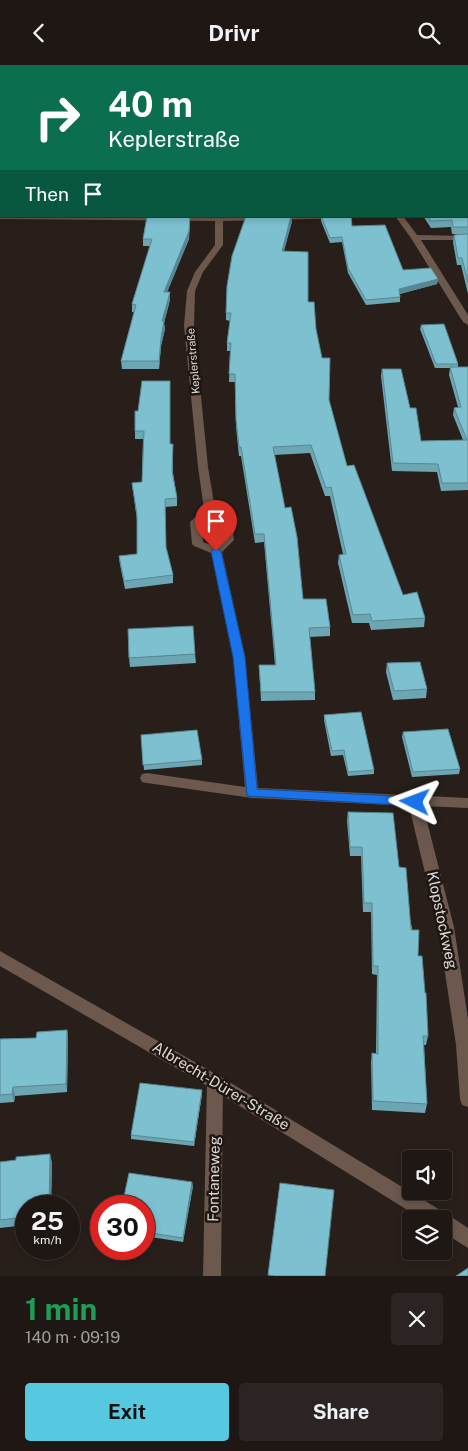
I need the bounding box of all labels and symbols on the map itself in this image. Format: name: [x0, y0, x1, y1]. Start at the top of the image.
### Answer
street label: Keplerstraße: [184, 328, 202, 394]
pin: [195, 500, 237, 551]
position arrow: [388, 775, 440, 827]
street label: Klopstockweg: [424, 870, 461, 970]
street label: Albrecht-Dürer-Straße: [150, 1038, 293, 1133]
street label: Fontaneweg: [204, 1136, 223, 1222]
speed limit sign: 30: [90, 1195, 155, 1260]

